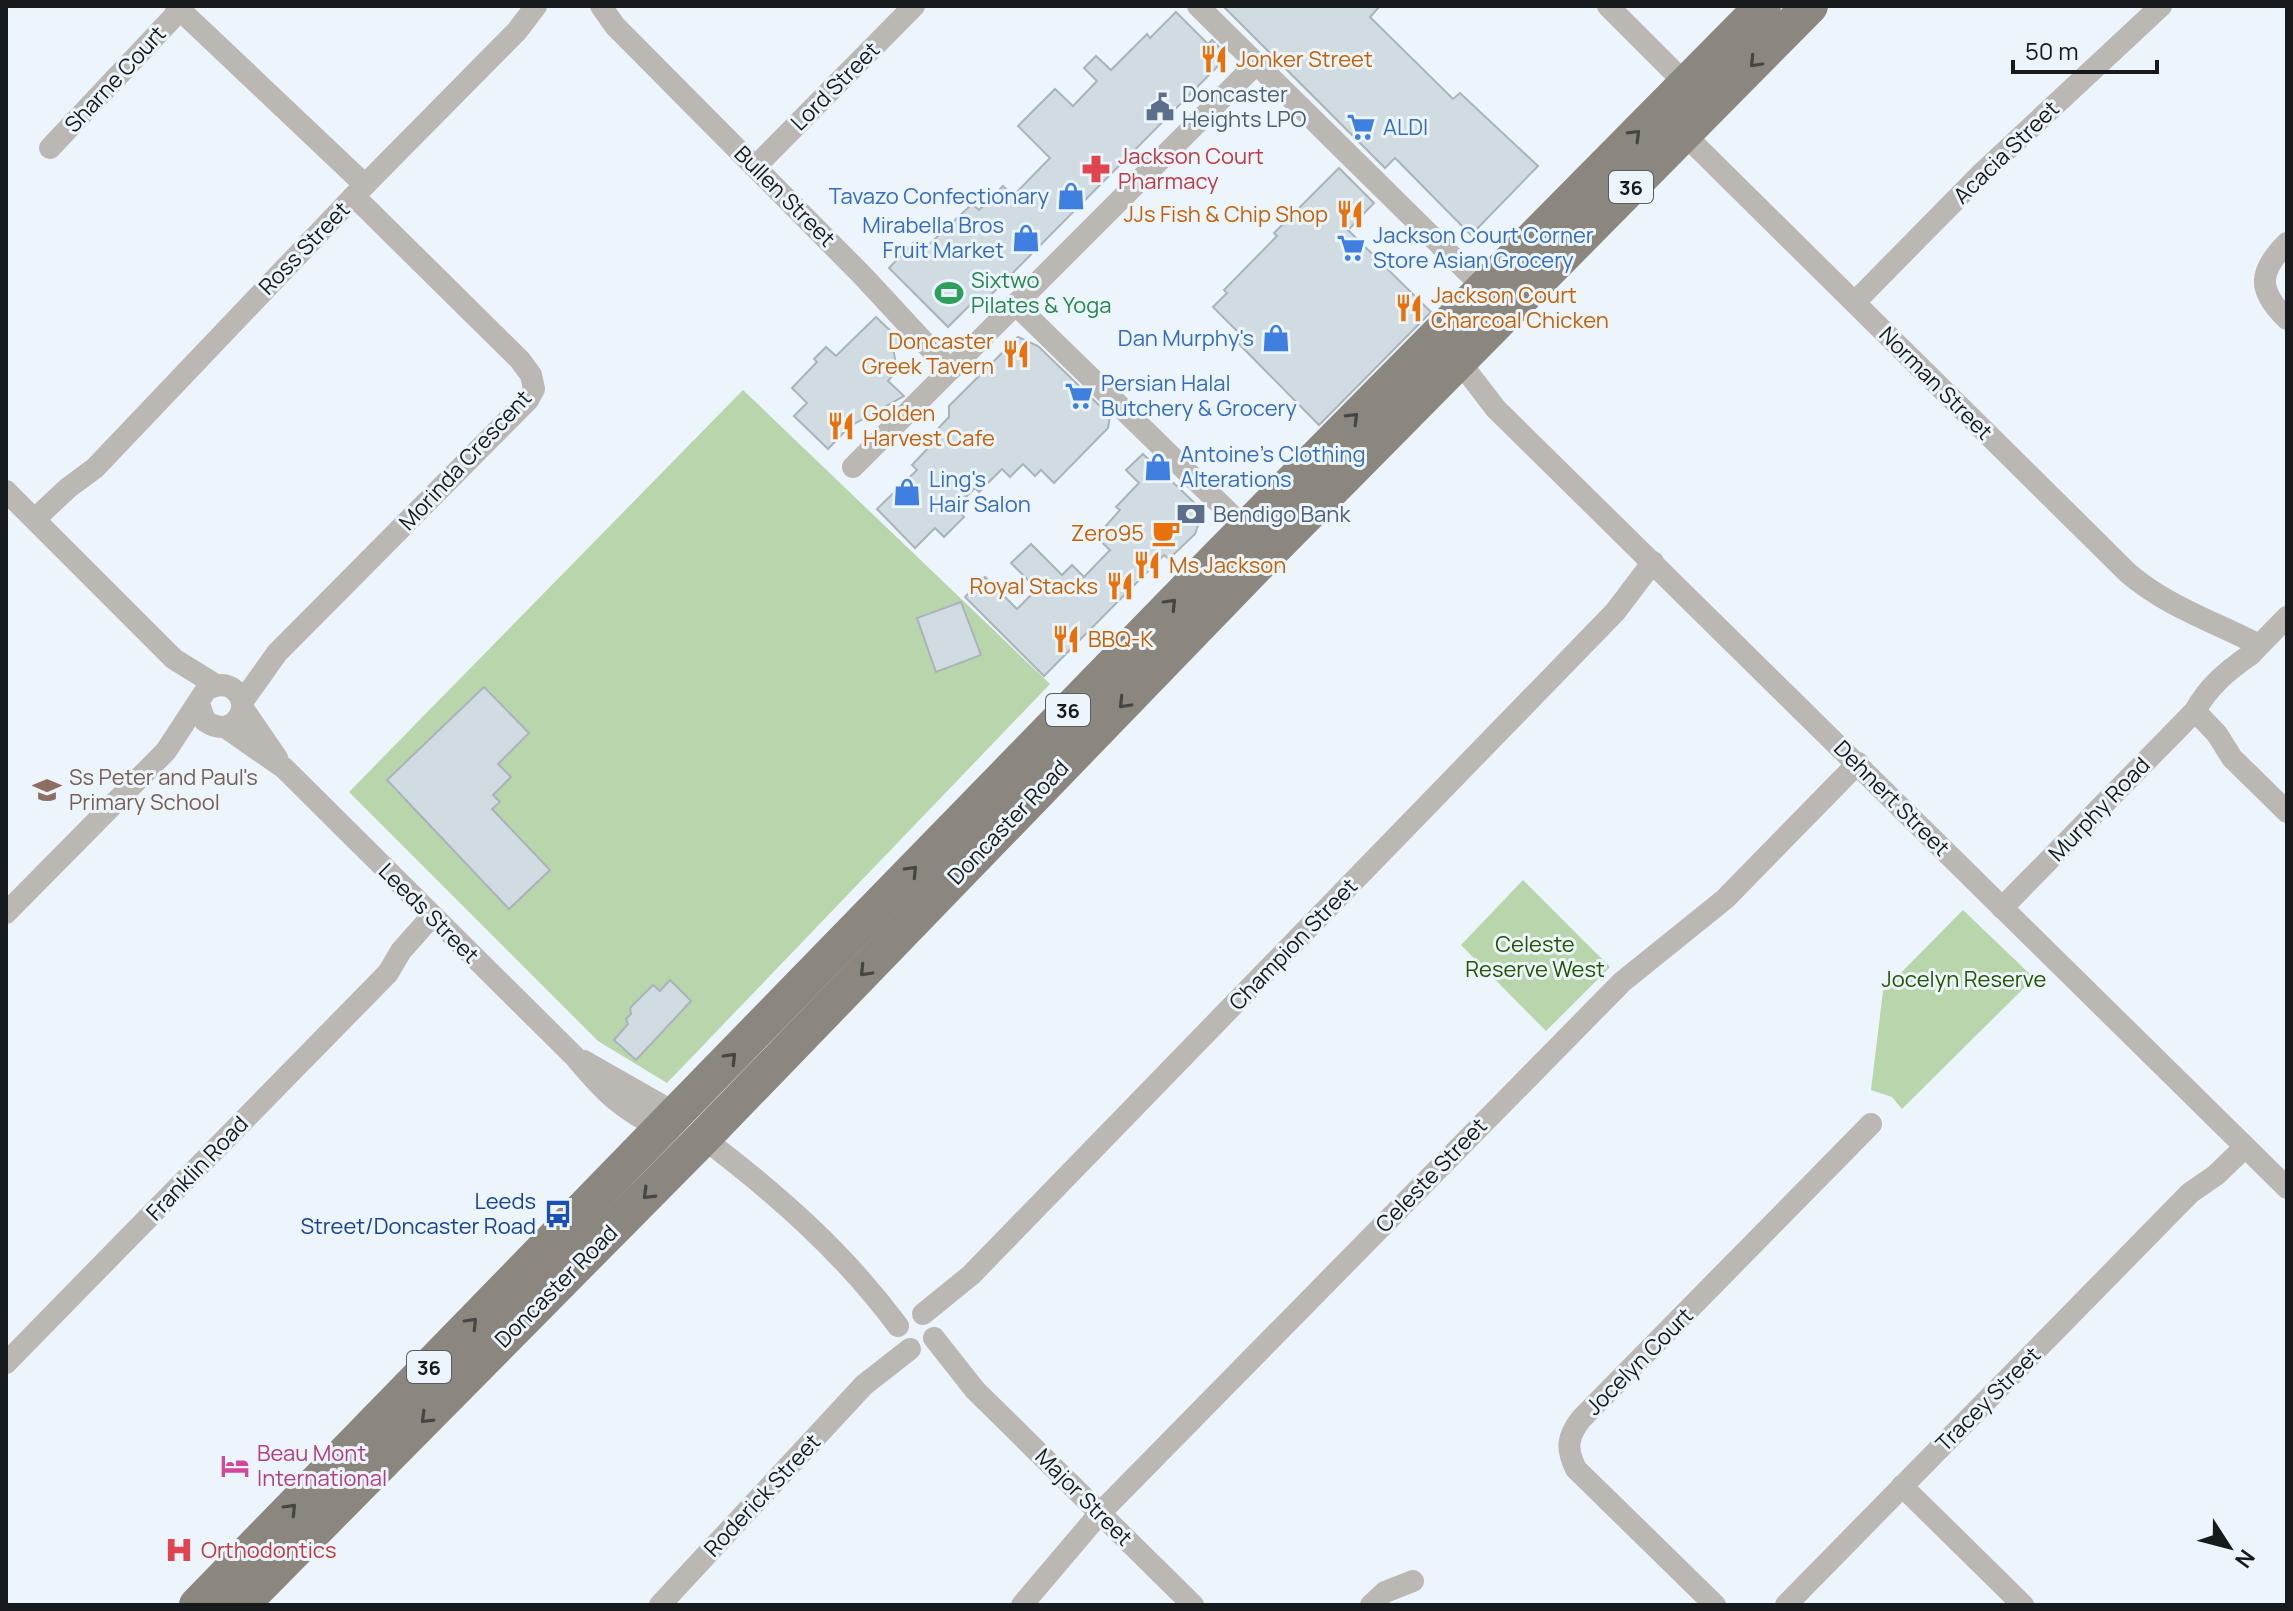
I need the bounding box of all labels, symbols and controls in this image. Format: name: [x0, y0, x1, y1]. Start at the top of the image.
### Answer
street label: Sharne Court: [58, 19, 172, 139]
scale bar: [2013, 24, 2157, 74]
text: 50 m: [2025, 34, 2079, 67]
street label: Lord Street: [784, 35, 886, 137]
restaurant icon: Jonker Street: [1199, 44, 1229, 74]
place label: Jonker Street: [1236, 44, 1373, 74]
one-way arrow: [1750, 53, 1764, 67]
place label: Doncaster Heights LPO: [1182, 79, 1306, 134]
public building icon: Doncaster Heights LPO: [1145, 92, 1175, 122]
street label: Acacia Street: [1946, 94, 2066, 210]
supermarket icon: ALDI: [1346, 112, 1376, 142]
place label: ALDI: [1383, 112, 1428, 142]
one-way arrow: [1626, 130, 1641, 144]
street label: Bullen Street: [728, 139, 842, 253]
place label: Jackson Court Pharmacy: [1118, 141, 1264, 196]
pharmacy icon: Jackson Court Pharmacy: [1081, 154, 1111, 184]
road number: 36: [1609, 171, 1653, 203]
place label: Tavazo Confectionary: [829, 181, 1049, 211]
shop icon: Tavazo Confectionary: [1056, 181, 1086, 211]
street label: Ross Street: [252, 195, 356, 301]
place label: JJs Fish & Chip Shop: [1124, 199, 1328, 229]
restaurant icon: JJs Fish & Chip Shop: [1335, 199, 1365, 229]
place label: Mirabella Bros Fruit Market: [862, 210, 1004, 265]
place label: Jackson Court Corner Store Asian Grocery: [1373, 220, 1594, 275]
shop icon: Mirabella Bros Fruit Market: [1011, 223, 1041, 253]
supermarket icon: Jackson Court Corner Store Asian Grocery: [1336, 233, 1366, 263]
place label: Sixtwo Pilates & Yoga: [971, 265, 1111, 320]
sports icon: Sixtwo Pilates & Yoga: [934, 278, 964, 308]
place label: Jackson Court Charcoal Chicken: [1431, 280, 1609, 335]
restaurant icon: Jackson Court Charcoal Chicken: [1394, 293, 1424, 323]
street label: Norman Street: [1873, 320, 1999, 446]
place label: Dan Murphy's: [1118, 323, 1254, 353]
shop icon: Dan Murphy's: [1261, 323, 1291, 353]
place label: Doncaster Greek Tavern: [862, 326, 994, 381]
restaurant icon: Doncaster Greek Tavern: [1001, 339, 1031, 369]
place label: Persian Halal Butchery & Grocery: [1101, 368, 1297, 423]
supermarket icon: Persian Halal Butchery & Grocery: [1064, 381, 1094, 411]
street label: Morinda Crescent: [392, 383, 538, 537]
place label: Golden Harvest Cafe: [863, 398, 995, 453]
restaurant icon: Golden Harvest Cafe: [826, 411, 856, 441]
one-way arrow: [1344, 413, 1359, 427]
place label: Antoine's Clothing Alterations: [1180, 439, 1365, 494]
shop icon: Antoine's Clothing Alterations: [1143, 452, 1173, 482]
place label: Ling's Hair Salon: [929, 464, 1031, 519]
shop icon: Ling's Hair Salon: [892, 477, 922, 507]
bank icon: Bendigo Bank: [1176, 499, 1206, 529]
place label: Bendigo Bank: [1213, 499, 1351, 529]
place label: Zero95: [1071, 518, 1144, 548]
cafe icon: Zero95: [1151, 518, 1181, 548]
restaurant icon: Ms Jackson: [1132, 550, 1162, 580]
place label: Ms Jackson: [1169, 550, 1286, 580]
place label: Royal Stacks: [970, 571, 1098, 601]
restaurant icon: Royal Stacks: [1105, 571, 1135, 601]
one-way arrow: [1162, 599, 1177, 613]
restaurant icon: BBQ-K: [1051, 624, 1081, 654]
place label: BBQ-K: [1088, 624, 1154, 654]
road number: 36: [1046, 694, 1090, 726]
one-way arrow: [1119, 694, 1133, 708]
street label: Dehnert Street: [1828, 734, 1957, 863]
street label: Murphy Road: [2042, 750, 2156, 868]
street label: Doncaster Road: [941, 753, 1075, 891]
place label: Ss Peter and Paul's Primary School: [69, 762, 258, 817]
school or university icon: Ss Peter and Paul's Primary School: [32, 775, 62, 805]
street label: Leeds Street: [372, 856, 486, 970]
one-way arrow: [903, 866, 917, 880]
street label: Champion Street: [1222, 871, 1364, 1017]
park label: Celeste Reserve West: [1465, 929, 1605, 984]
one-way arrow: [860, 962, 875, 976]
park label: Jocelyn Reserve: [1882, 964, 2047, 994]
one-way arrow: [722, 1053, 737, 1067]
street label: Franklin Road: [139, 1109, 255, 1227]
street label: Celeste Street: [1369, 1111, 1493, 1239]
one-way arrow: [643, 1185, 657, 1199]
place label: Leeds Street/Doncaster Road: [301, 1186, 536, 1241]
bus stop icon: Leeds Street/Doncaster Road: [543, 1199, 573, 1229]
street label: Doncaster Road: [488, 1218, 624, 1354]
street label: Jocelyn Court: [1579, 1301, 1699, 1421]
one-way arrow: [463, 1318, 477, 1332]
street label: Tracey Street: [1929, 1340, 2047, 1458]
road number: 36: [407, 1351, 451, 1383]
one-way arrow: [420, 1409, 435, 1423]
street label: Roderick Street: [697, 1427, 827, 1563]
place label: Beau Mont International: [257, 1438, 387, 1493]
street label: Major Street: [1029, 1442, 1139, 1552]
hotel icon: Beau Mont International: [220, 1451, 250, 1481]
one-way arrow: [281, 1504, 296, 1518]
north arrow: [2189, 1507, 2269, 1587]
hospital icon: Orthodontics: [164, 1535, 194, 1565]
place label: Orthodontics: [201, 1535, 337, 1565]
text: N: [2228, 1544, 2262, 1574]

